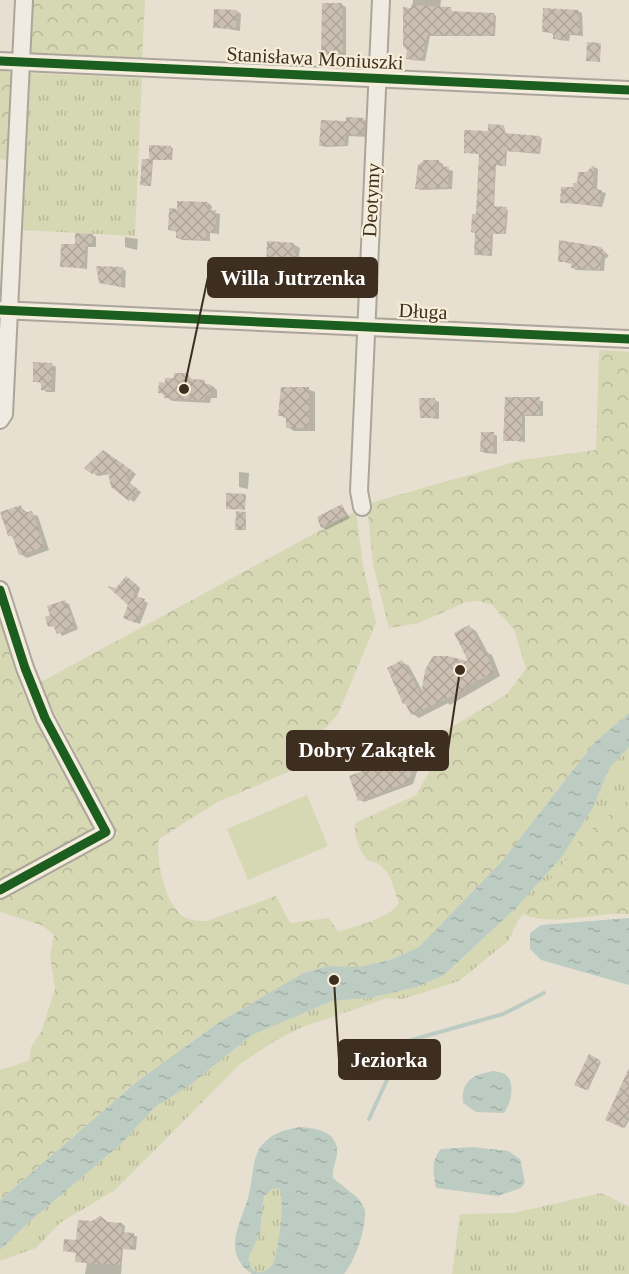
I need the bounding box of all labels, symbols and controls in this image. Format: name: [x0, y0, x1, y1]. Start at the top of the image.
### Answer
street label: Stanisława Moniuszki: [226, 42, 404, 74]
street label: Deotymy: [358, 162, 385, 238]
callout: Willa Jutrzenka: [208, 258, 377, 297]
text: Willa Jutrzenka: [221, 266, 366, 290]
street label: Długa: [398, 299, 448, 324]
callout: Dobry Zakątek: [287, 731, 448, 770]
text: Dobry Zakątek: [298, 738, 436, 762]
callout: Jeziorka: [339, 1040, 440, 1079]
text: Jeziorka: [351, 1048, 428, 1072]

